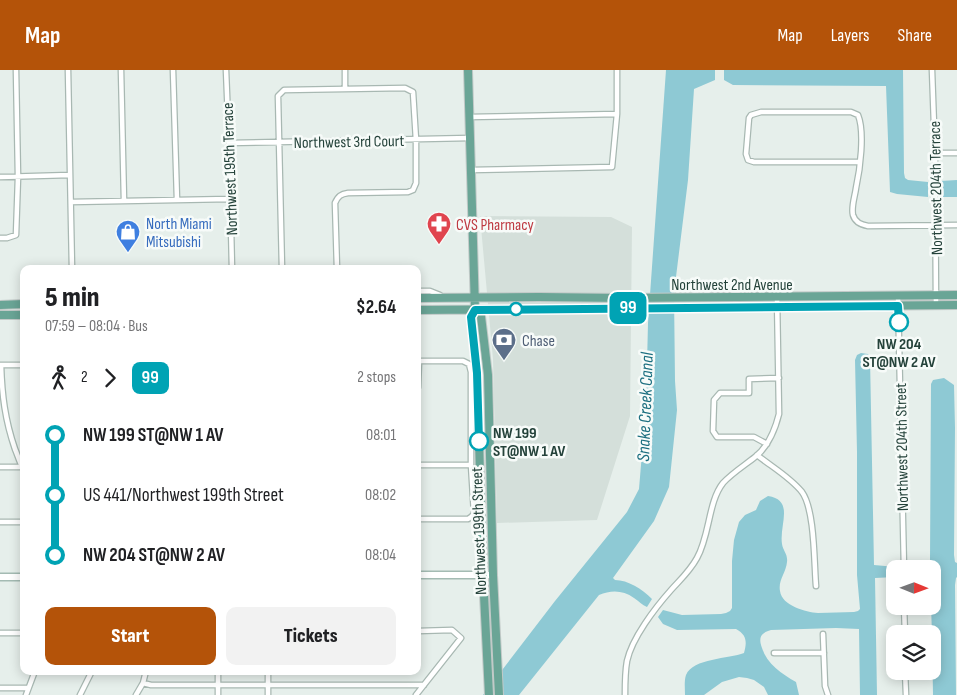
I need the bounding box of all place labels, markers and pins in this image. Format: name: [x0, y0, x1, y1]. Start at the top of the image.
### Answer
pharmacy icon: CVS Pharmacy: [426, 211, 452, 245]
place label: North Miami Mitsubishi: [146, 215, 212, 252]
place label: CVS Pharmacy: [456, 216, 534, 235]
shop icon: North Miami Mitsubishi: [115, 219, 141, 253]
unlabelled marker: [509, 302, 523, 316]
marker: NW 204 ST@NW 2 AV: [889, 312, 909, 332]
bank icon: Chase: [491, 327, 517, 361]
place label: Chase: [522, 332, 555, 351]
place label: NW 204 ST@NW 2 AV: [863, 335, 936, 372]
place label: NW 199 ST@NW 1 AV: [493, 424, 565, 461]
marker: NW 199 ST@NW 1 AV: [469, 431, 489, 451]

